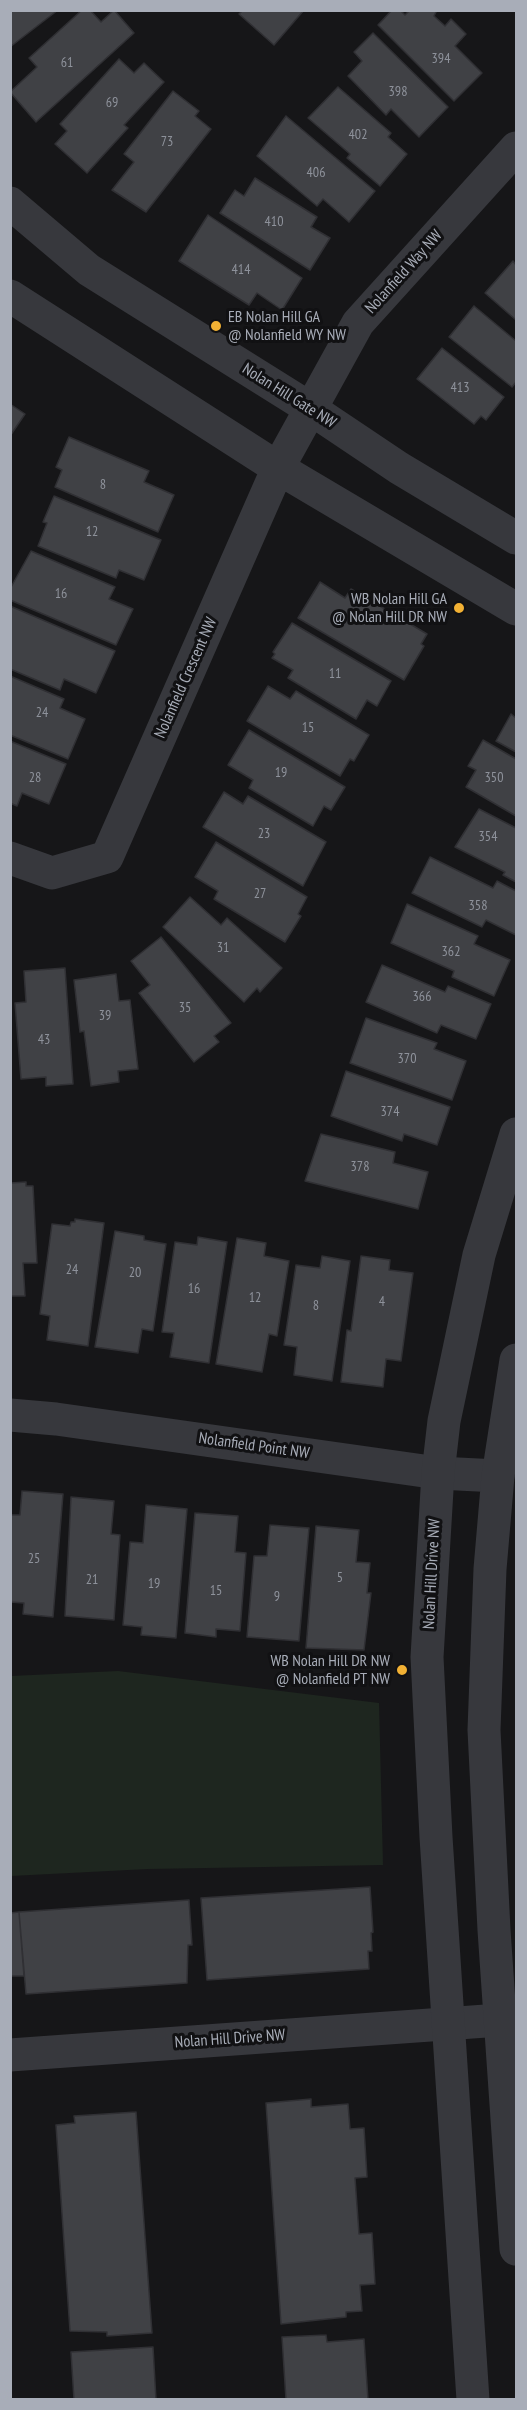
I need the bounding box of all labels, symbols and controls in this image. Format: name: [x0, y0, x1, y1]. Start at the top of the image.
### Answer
house number: 394: [432, 51, 450, 67]
house number: 61: [61, 55, 73, 71]
house number: 398: [389, 84, 407, 100]
house number: 69: [106, 95, 118, 111]
house number: 402: [349, 127, 367, 143]
house number: 73: [161, 134, 173, 150]
house number: 406: [307, 165, 325, 181]
house number: 410: [265, 214, 283, 230]
street label: Nolanfield Way NW: [362, 226, 446, 318]
house number: 414: [232, 262, 250, 278]
place label: EB Nolan Hill GA @ Nolanfield WY NW: [228, 307, 346, 345]
marker: EB Nolan Hill GA @ Nolanfield WY NW: [209, 319, 223, 333]
street label: Nolan Hill Gate NW: [239, 360, 339, 432]
house number: 413: [451, 380, 469, 396]
house number: 8: [100, 477, 106, 493]
house number: 12: [86, 524, 98, 540]
house number: 16: [55, 586, 67, 602]
place label: WB Nolan Hill GA @ Nolan Hill DR NW: [332, 589, 447, 627]
marker: WB Nolan Hill GA @ Nolan Hill DR NW: [452, 601, 466, 615]
street label: Nolanfield Crescent NW: [151, 615, 221, 741]
house number: 11: [329, 666, 341, 682]
house number: 24: [36, 705, 48, 721]
house number: 15: [302, 720, 314, 736]
house number: 19: [275, 765, 287, 781]
house number: 28: [29, 770, 41, 786]
house number: 350: [485, 770, 503, 786]
house number: 23: [258, 826, 270, 842]
house number: 354: [479, 829, 497, 845]
house number: 27: [254, 886, 266, 902]
house number: 358: [469, 898, 487, 914]
house number: 31: [217, 940, 229, 956]
house number: 362: [442, 944, 460, 960]
house number: 366: [413, 989, 431, 1005]
house number: 35: [179, 1000, 191, 1016]
house number: 39: [99, 1008, 111, 1024]
house number: 43: [38, 1032, 50, 1048]
house number: 370: [398, 1051, 416, 1067]
house number: 374: [381, 1104, 399, 1120]
house number: 378: [351, 1159, 369, 1175]
house number: 24: [66, 1262, 78, 1278]
house number: 20: [129, 1265, 141, 1281]
house number: 16: [188, 1281, 200, 1297]
house number: 12: [249, 1290, 261, 1306]
house number: 4: [379, 1294, 385, 1310]
house number: 8: [313, 1298, 319, 1314]
street label: Nolanfield Point NW: [197, 1429, 311, 1463]
street label: Nolan Hill Drive NW: [420, 1518, 444, 1630]
house number: 25: [28, 1551, 40, 1567]
house number: 5: [337, 1570, 343, 1586]
house number: 21: [86, 1572, 98, 1588]
house number: 19: [148, 1576, 160, 1592]
house number: 15: [210, 1583, 222, 1599]
house number: 9: [274, 1589, 280, 1605]
place label: WB Nolan Hill DR NW @ Nolanfield PT NW: [271, 1651, 390, 1689]
marker: WB Nolan Hill DR NW @ Nolanfield PT NW: [395, 1663, 409, 1677]
street label: Nolan Hill Drive NW: [174, 2026, 286, 2052]

